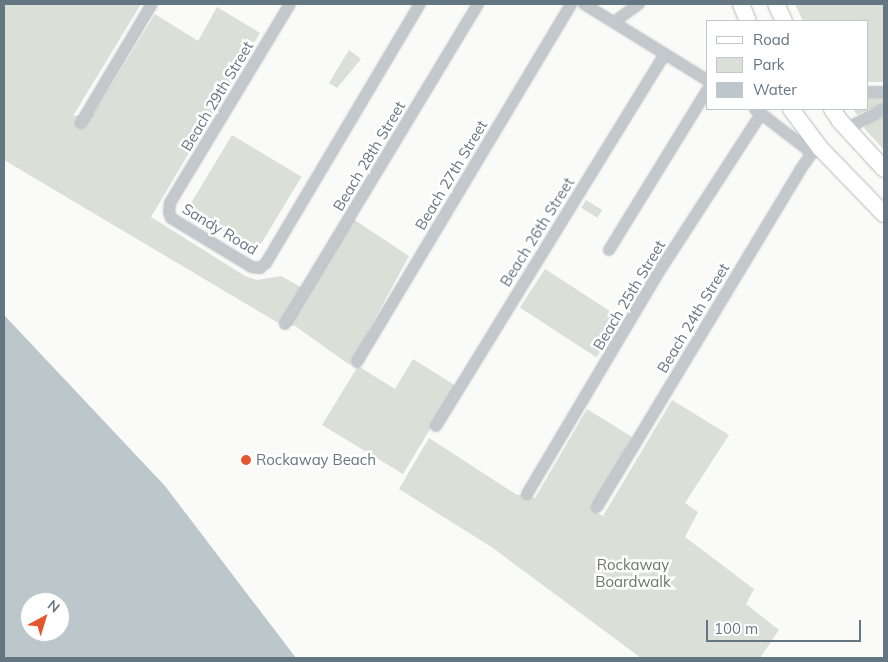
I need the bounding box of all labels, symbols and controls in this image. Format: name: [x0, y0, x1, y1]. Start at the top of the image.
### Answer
legend: [706, 20, 868, 110]
text: Road: [753, 30, 790, 49]
street label: Beach 29th Street: [177, 38, 257, 154]
text: Park: [753, 55, 785, 74]
text: Water: [753, 80, 797, 99]
street label: Beach 28th Street: [329, 98, 409, 214]
street label: Beach 27th Street: [411, 117, 491, 233]
street label: Beach 26th Street: [496, 174, 578, 290]
street label: Sandy Road: [179, 199, 261, 259]
street label: Beach 25th Street: [589, 237, 669, 353]
street label: Beach 24th Street: [653, 260, 733, 376]
place label: Rockaway Beach: [256, 451, 376, 469]
marker: Rockaway Beach: [240, 454, 252, 466]
park label: Rockaway Boardwalk: [595, 555, 671, 590]
north arrow: [20, 592, 70, 642]
text: N: [44, 596, 64, 616]
scale bar: [708, 610, 863, 642]
text: 100 m: [714, 619, 758, 638]

